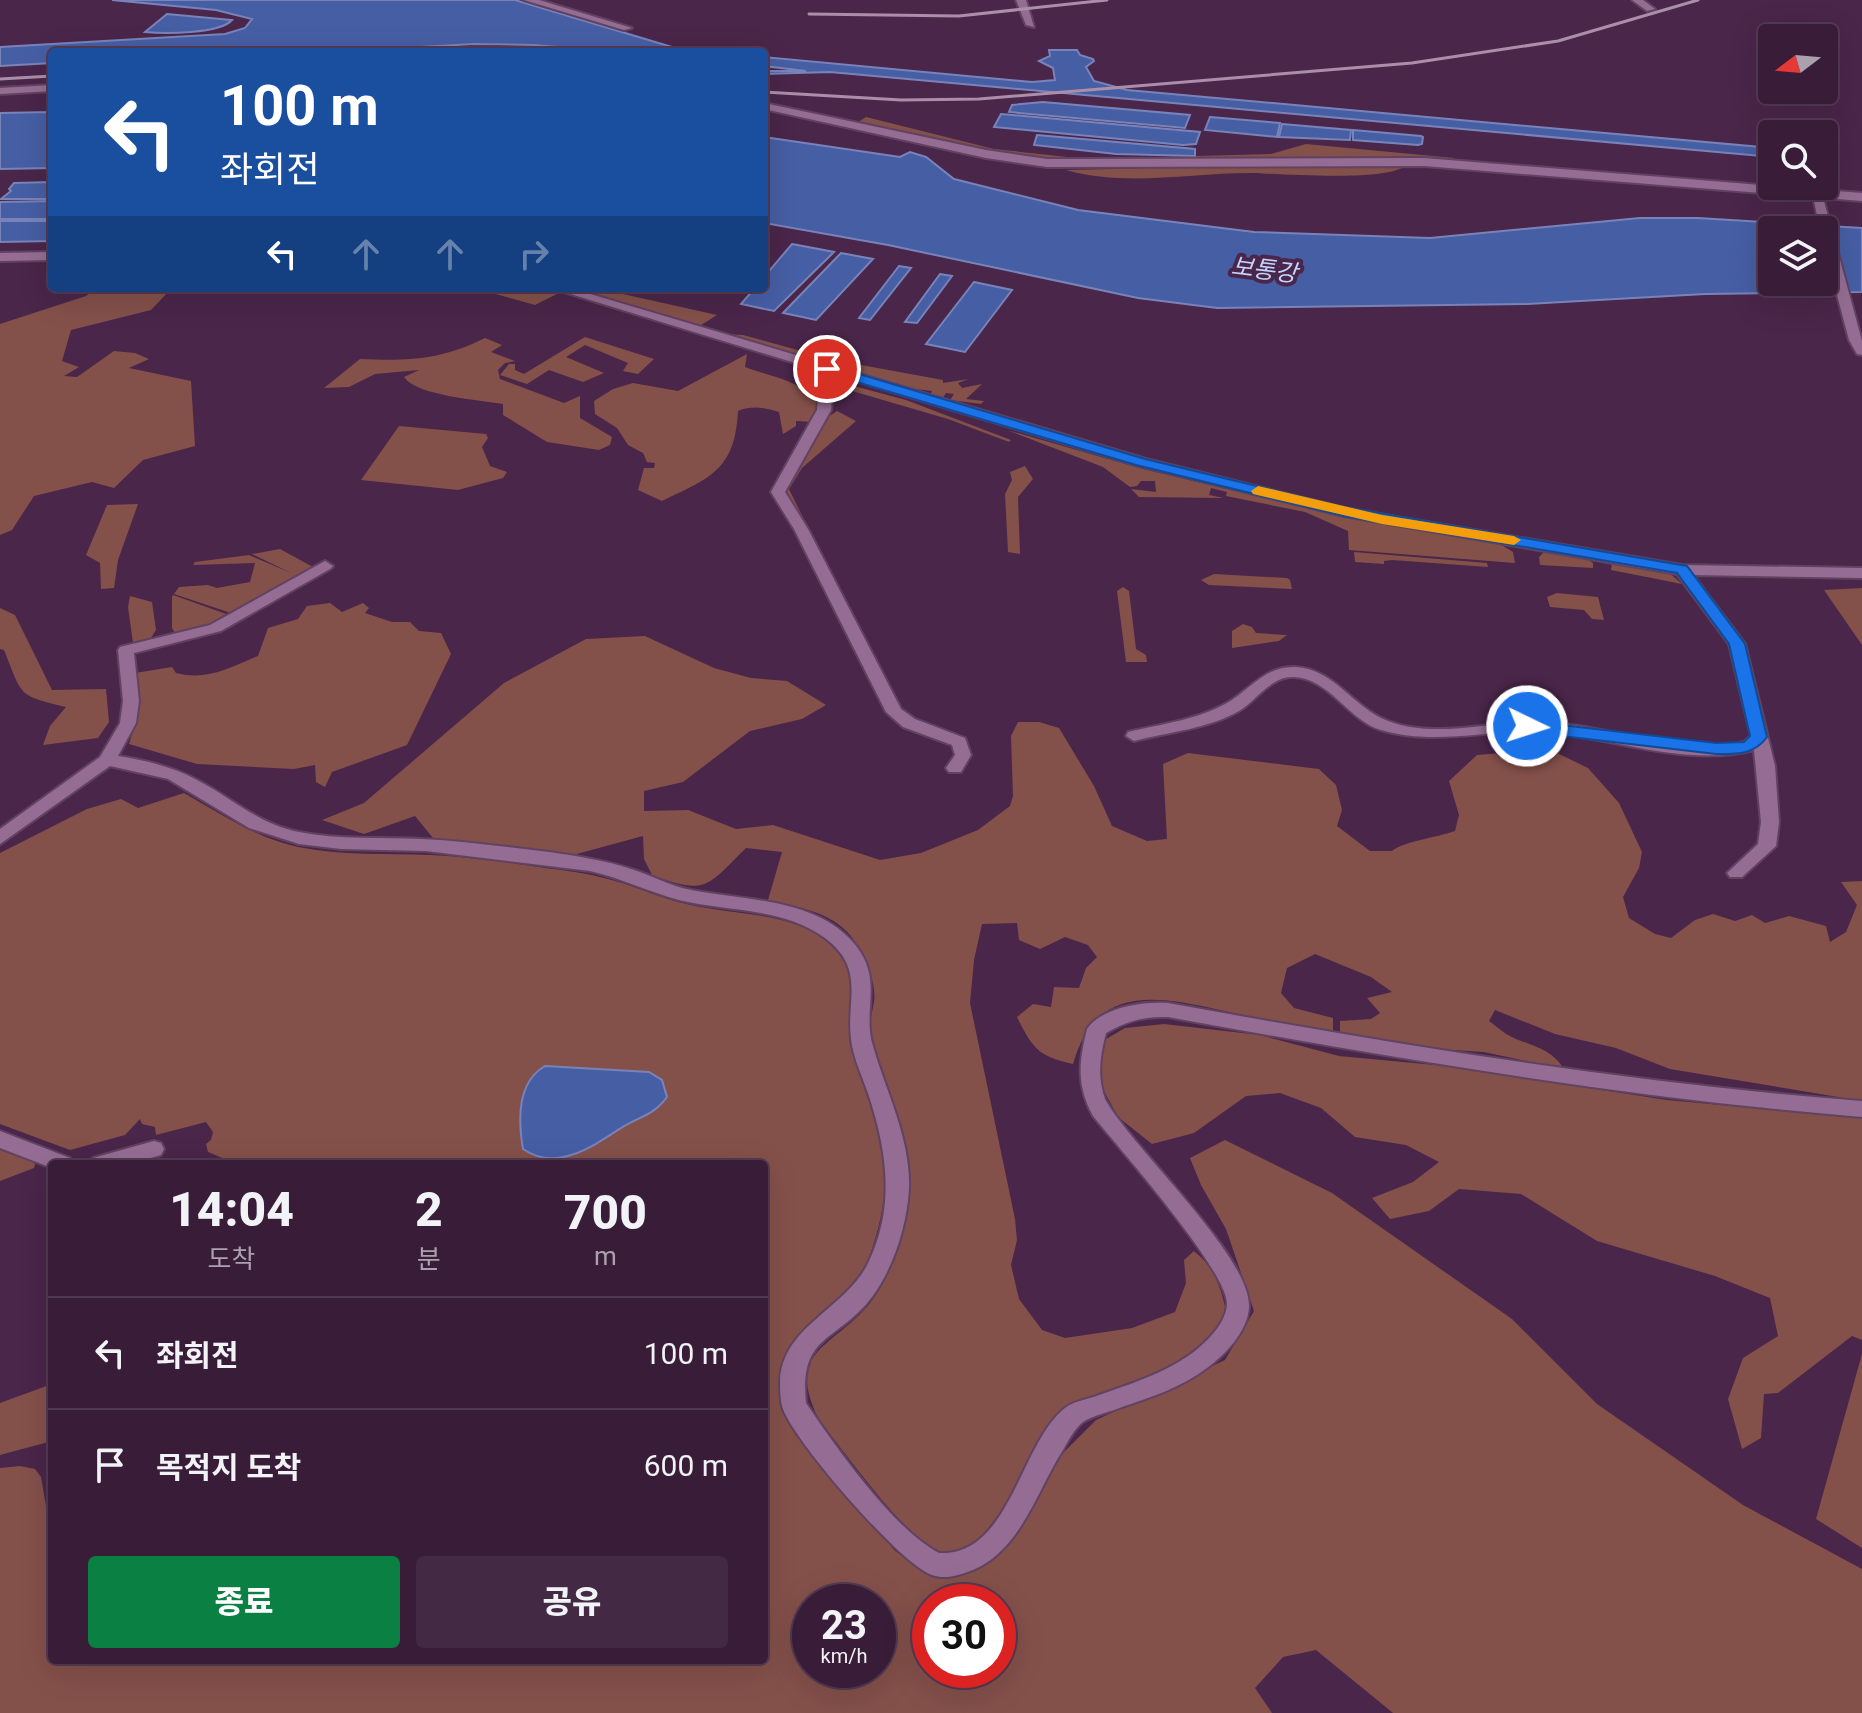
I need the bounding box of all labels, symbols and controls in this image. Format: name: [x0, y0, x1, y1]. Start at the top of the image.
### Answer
north arrow: [1758, 24, 1838, 104]
map controls: [1758, 24, 1838, 296]
text: 100 m: [220, 73, 379, 139]
icon: left: [88, 80, 192, 184]
button: search: [1758, 120, 1838, 200]
text: 좌회전: [220, 149, 319, 191]
button: layers: [1758, 216, 1838, 296]
icon: left: [260, 232, 304, 276]
icon: ahead: [344, 232, 388, 276]
icon: ahead: [428, 232, 472, 276]
icon: right: [512, 232, 556, 276]
water label: 보통강: [1229, 252, 1301, 288]
pin: [793, 335, 861, 403]
icon: arrive: [805, 347, 849, 391]
position arrow: [1485, 684, 1569, 768]
text: 14:04: [169, 1181, 294, 1238]
text: 2: [415, 1181, 443, 1238]
text: 700: [564, 1184, 647, 1241]
text: m: [594, 1241, 617, 1271]
text: 도착: [208, 1244, 255, 1274]
text: 분: [417, 1244, 441, 1274]
icon: left: [88, 1331, 132, 1375]
text: 100 m: [644, 1336, 728, 1371]
text: 좌회전: [156, 1338, 239, 1373]
icon: arrive: [88, 1443, 132, 1487]
text: 600 m: [644, 1448, 728, 1483]
text: 목적지 도착: [156, 1450, 301, 1485]
button: 종료: [88, 1556, 400, 1648]
button: 공유: [416, 1556, 728, 1648]
speed limit sign: 30: [912, 1584, 1016, 1688]
text: 23: [821, 1602, 867, 1649]
text: km/h: [821, 1644, 867, 1668]

